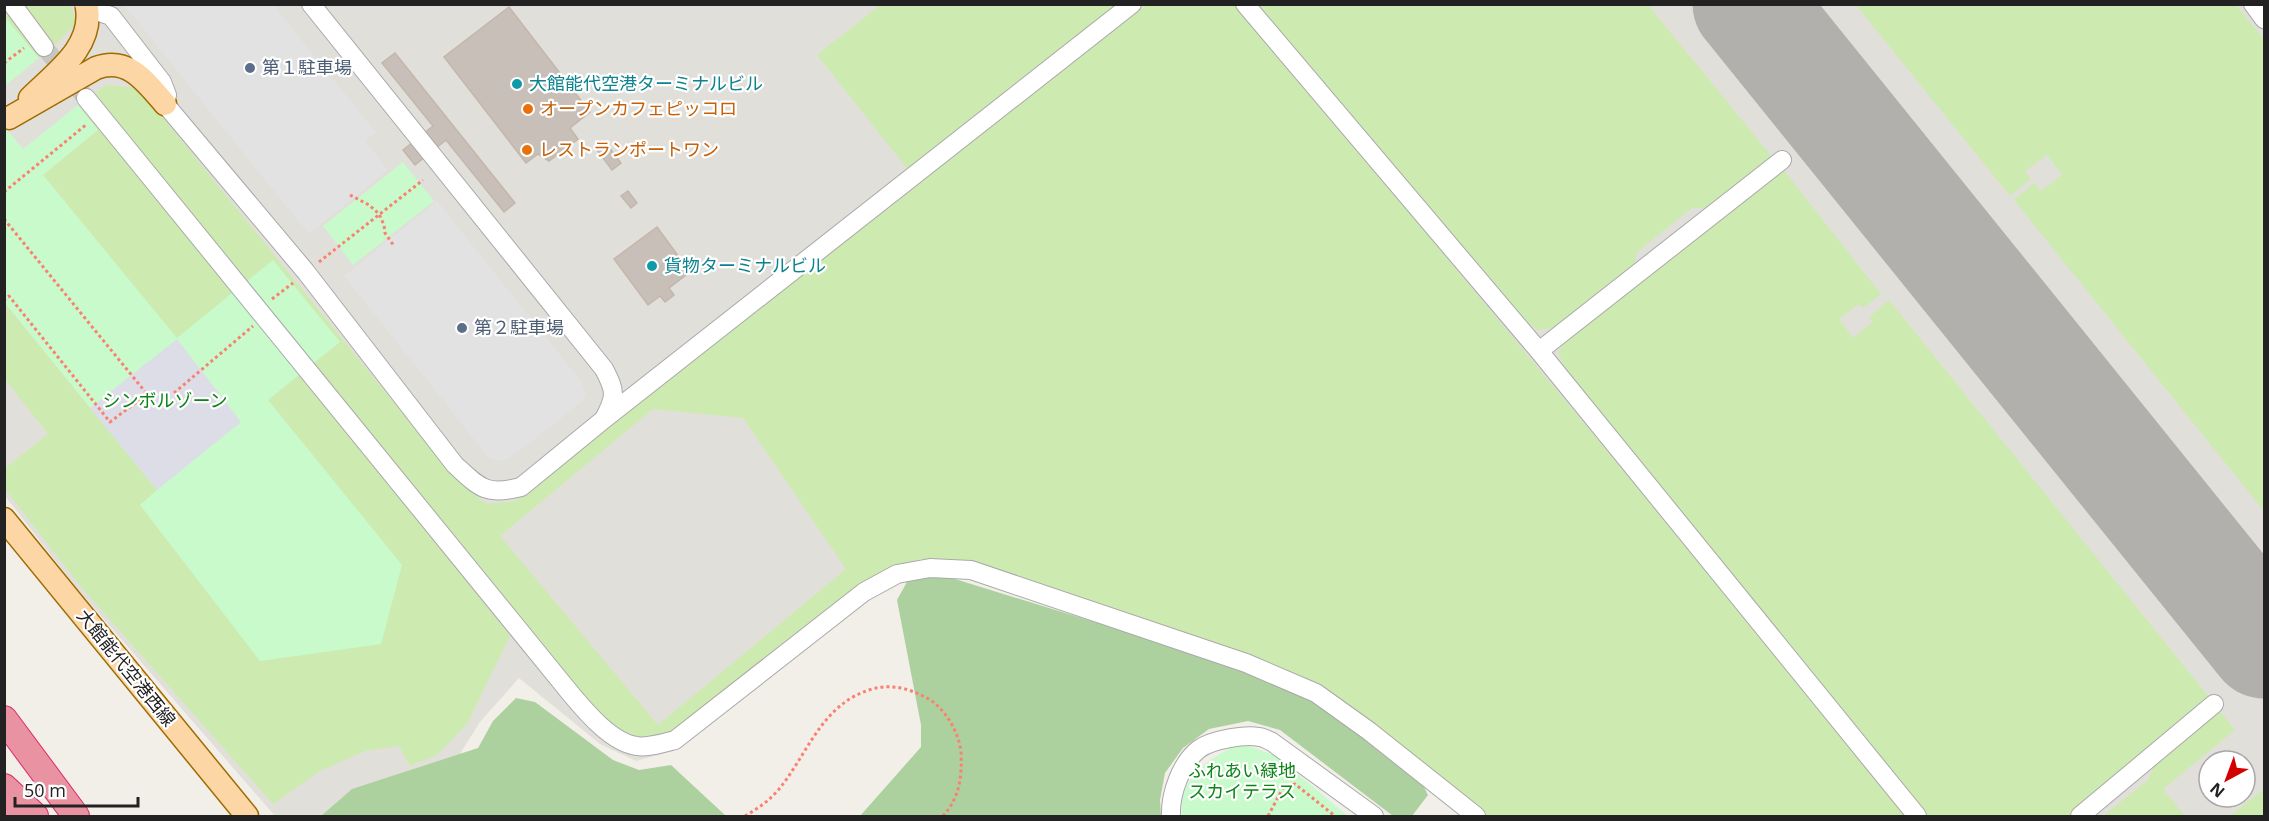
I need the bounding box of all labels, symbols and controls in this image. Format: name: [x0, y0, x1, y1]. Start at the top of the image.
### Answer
place label: 第１駐車場: [262, 55, 352, 79]
marker: 第１駐車場: [243, 61, 257, 75]
place label: 大館能代空港ターミナルビル: [529, 71, 763, 95]
marker: 大館能代空港ターミナルビル: [510, 77, 524, 91]
place label: オープンカフェピッコロ: [540, 96, 737, 120]
marker: オープンカフェピッコロ: [521, 102, 535, 116]
place label: レストランポートワン: [539, 137, 719, 161]
marker: レストランポートワン: [520, 143, 534, 157]
place label: 貨物ターミナルビル: [664, 253, 826, 277]
marker: 貨物ターミナルビル: [645, 259, 659, 273]
place label: 第２駐車場: [474, 315, 564, 339]
marker: 第２駐車場: [455, 321, 469, 335]
park label: シンボルゾーン: [102, 388, 228, 412]
street label: 大館能代空港西線: [72, 604, 181, 731]
north arrow: [2197, 749, 2257, 809]
park label: ふれあい緑地 スカイテラス: [1188, 758, 1296, 803]
scale bar: [15, 770, 138, 808]
text: 50 m: [24, 778, 66, 802]
text: N: [2205, 778, 2229, 803]

